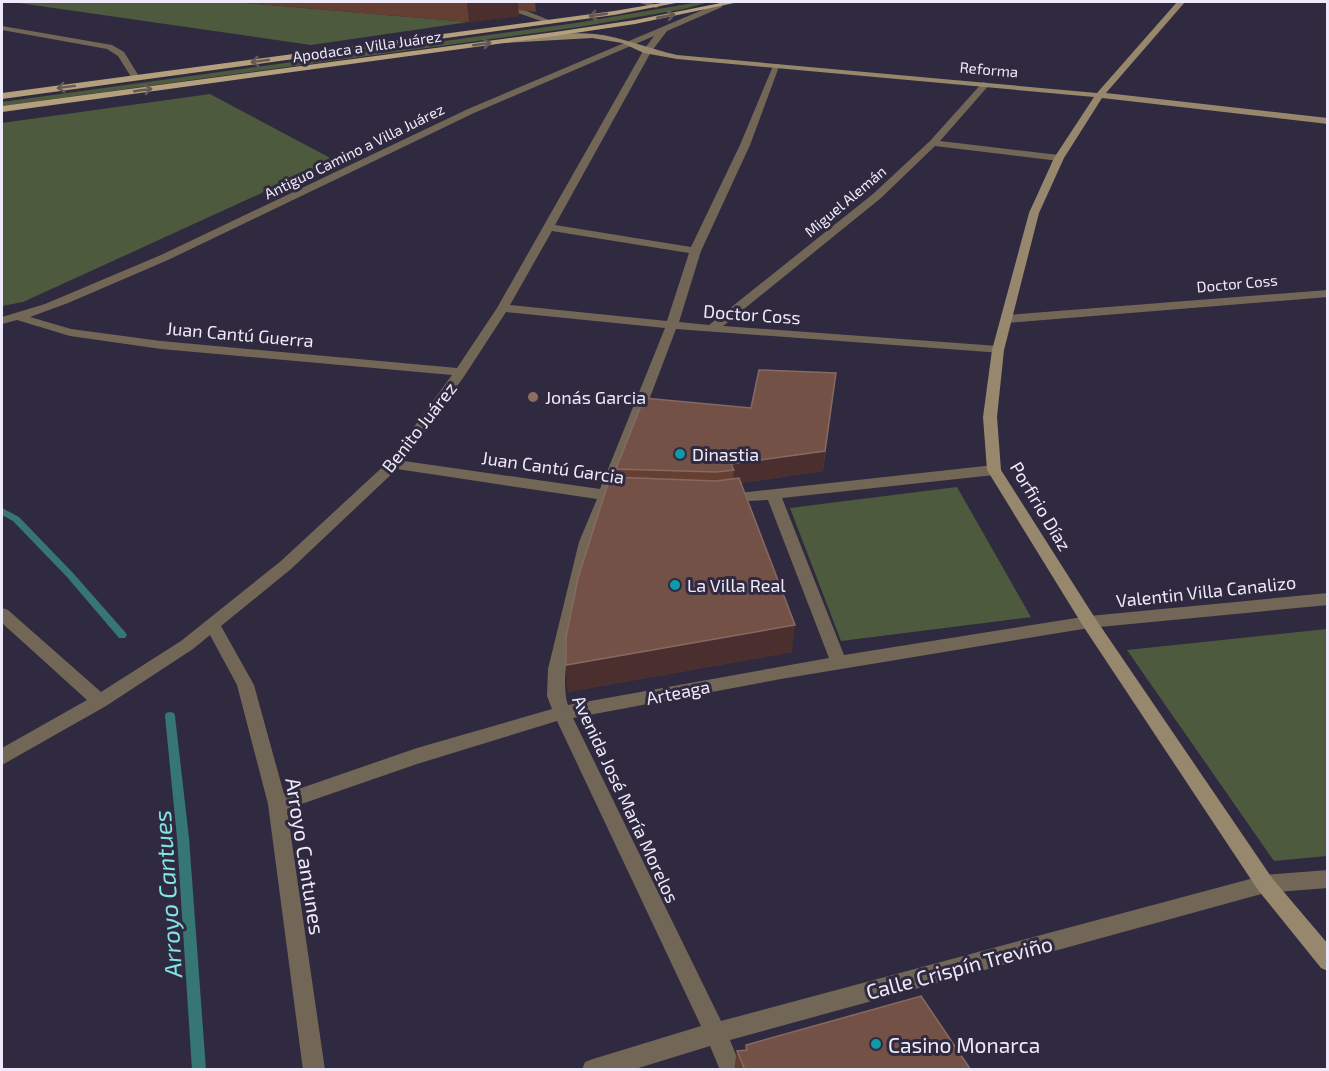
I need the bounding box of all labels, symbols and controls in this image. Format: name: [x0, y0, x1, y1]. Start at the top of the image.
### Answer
one-way arrow: [589, 10, 609, 21]
one-way arrow: [656, 10, 675, 21]
street label: Apodaca a Villa Juárez: [291, 27, 443, 65]
one-way arrow: [471, 39, 491, 50]
one-way arrow: [250, 56, 270, 67]
street label: Reforma: [959, 57, 1019, 81]
one-way arrow: [57, 82, 77, 93]
one-way arrow: [132, 85, 152, 96]
street label: Antiguo Camino a Villa Juárez: [261, 99, 447, 203]
street label: Miguel Alemán: [801, 162, 889, 240]
street label: Doctor Coss: [1196, 270, 1278, 296]
street label: Doctor Coss: [703, 300, 801, 328]
street label: Juan Cantú Guerra: [165, 317, 315, 351]
street label: Benito Juárez: [377, 377, 461, 477]
place label: Jonás Garcia: [545, 386, 646, 408]
marker: Jonás Garcia: [526, 390, 540, 404]
place label: Dinastia: [692, 443, 759, 465]
street label: Juan Cantú Garcia: [480, 446, 626, 488]
marker: Dinastia: [673, 447, 687, 461]
street label: Porfirio Díaz: [1006, 457, 1076, 555]
street label: Valentin Villa Canalizo: [1115, 571, 1297, 611]
place label: La Villa Real: [687, 574, 786, 596]
marker: La Villa Real: [668, 578, 682, 592]
street label: Arteaga: [644, 675, 712, 709]
street label: Avenida José María Morelos: [568, 692, 684, 906]
street label: Arroyo Cantunes: [281, 776, 331, 936]
water label: Arroyo Cantues: [147, 809, 187, 980]
street label: Calle Crispín Treviño: [863, 930, 1055, 1004]
place label: Casino Monarca: [888, 1032, 1040, 1057]
marker: Casino Monarca: [869, 1037, 883, 1051]

